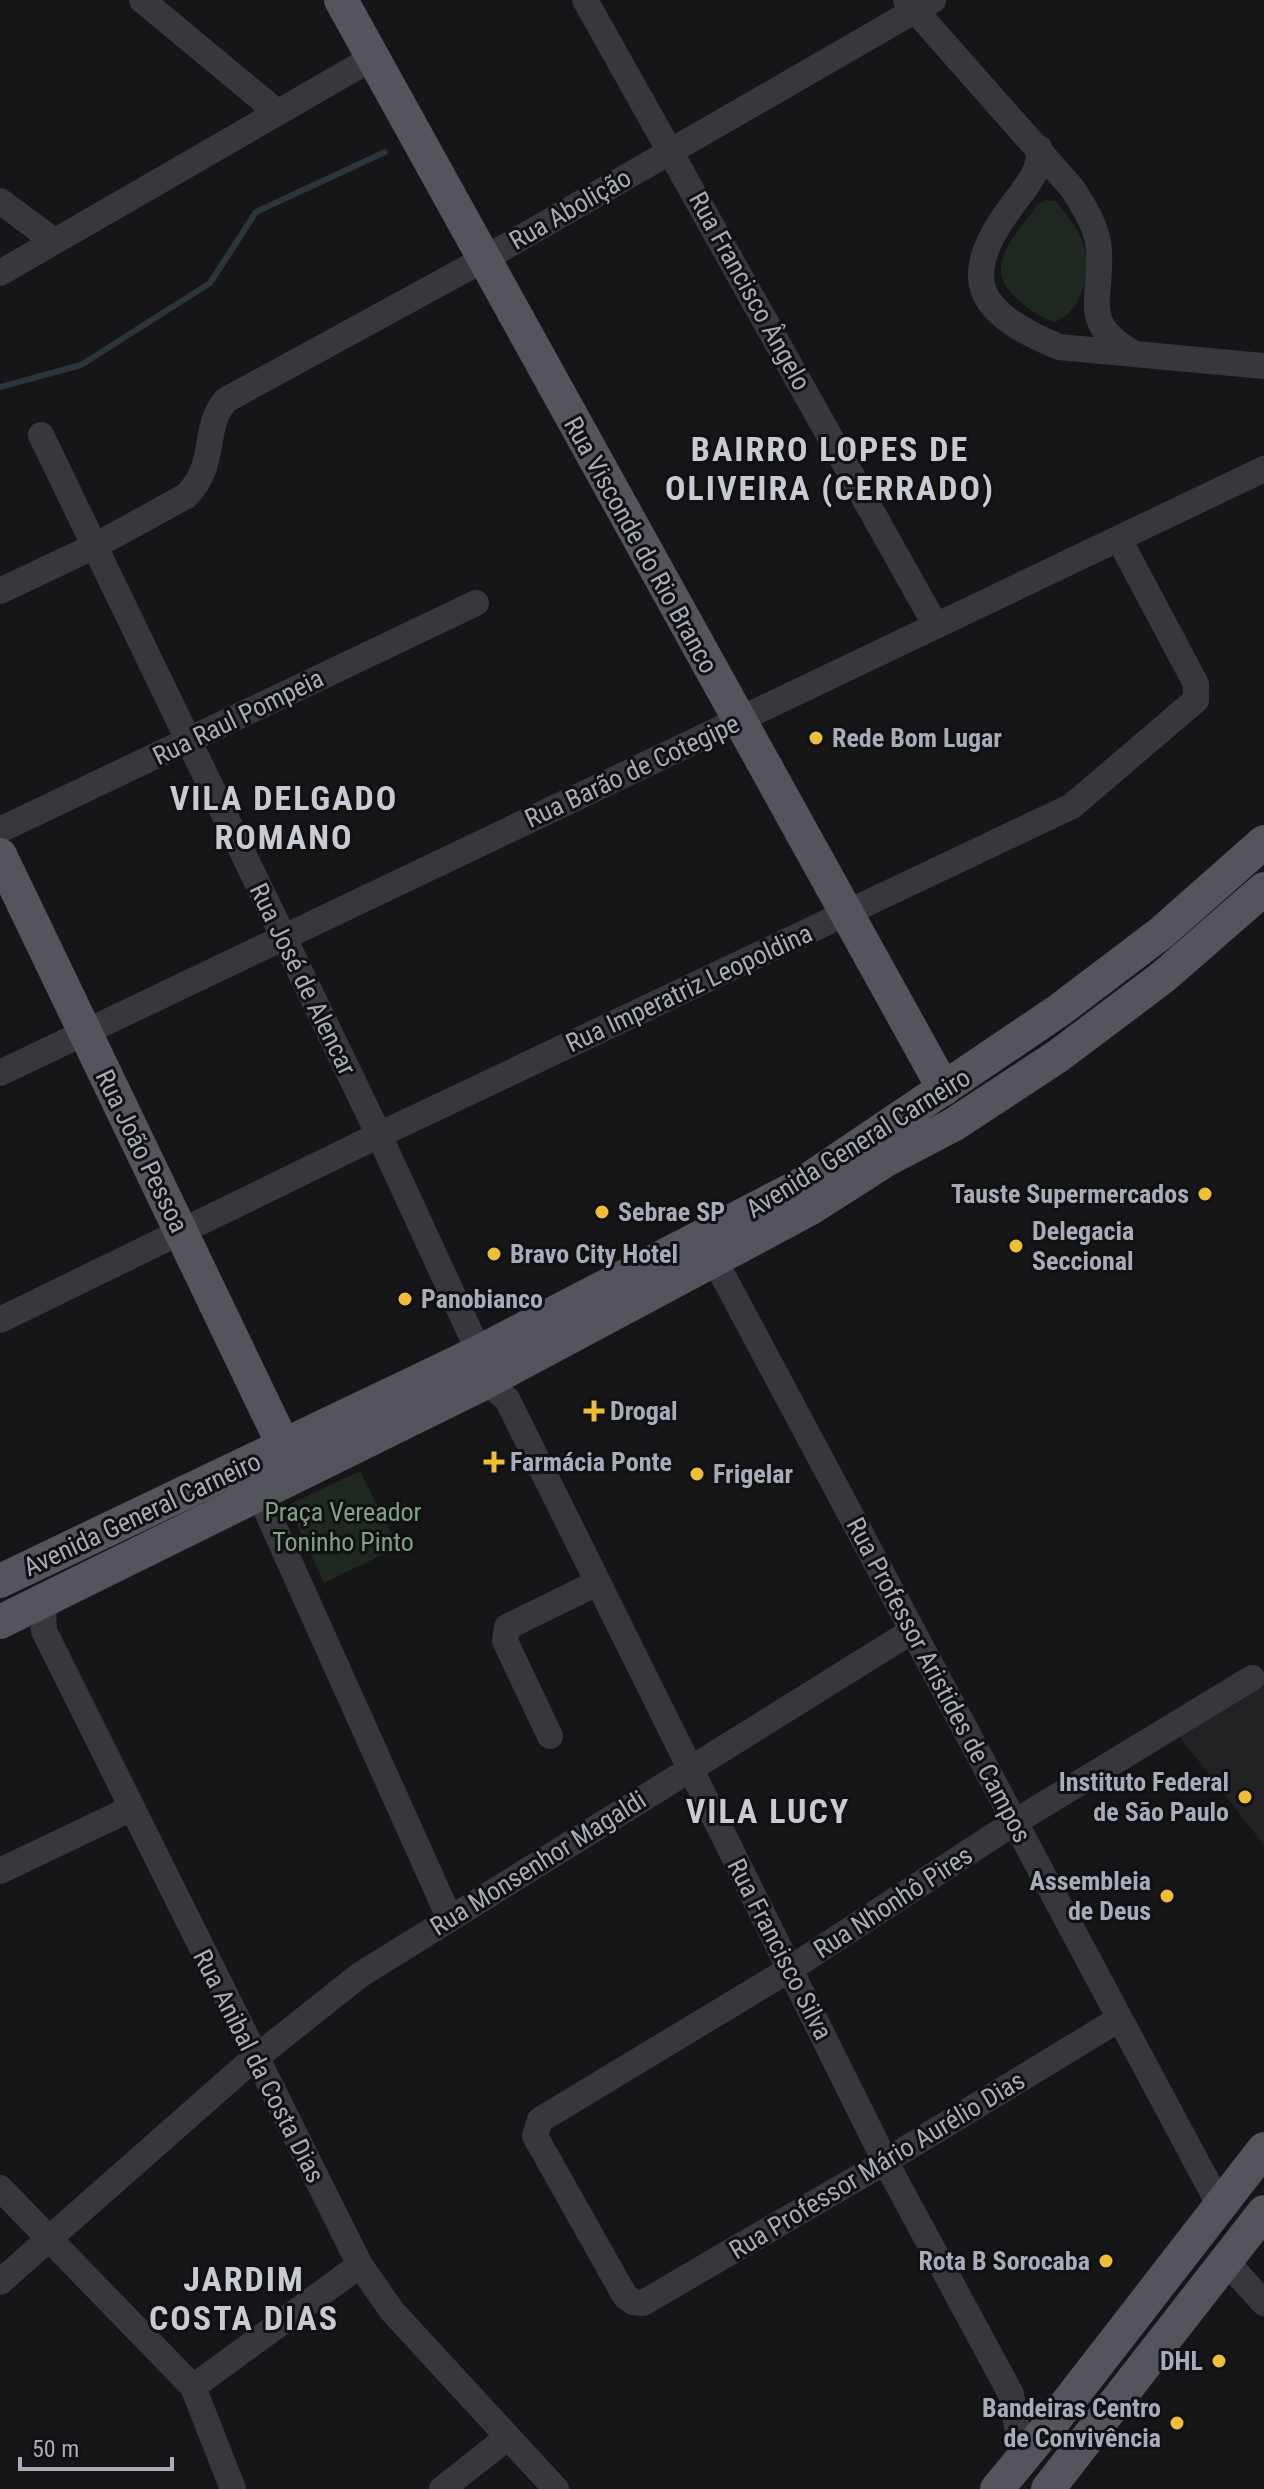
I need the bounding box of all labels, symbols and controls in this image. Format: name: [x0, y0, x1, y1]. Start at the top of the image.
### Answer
street label: Rua Abolição: [504, 162, 636, 256]
street label: Rua Francisco Ângelo: [683, 187, 817, 395]
street label: Rua Visconde do Rio Branco: [558, 412, 724, 678]
district label: BAIRRO LOPES DE OLIVEIRA (CERRADO): [665, 429, 995, 508]
street label: Rua Raul Pompeia: [148, 663, 328, 771]
street label: Rua Barão de Cotegipe: [520, 708, 744, 834]
place label: Rede Bom Lugar: [832, 723, 1002, 753]
marker: Rede Bom Lugar: [807, 729, 825, 747]
district label: VILA DELGADO ROMANO: [170, 778, 398, 857]
street label: Rua José de Alencar: [244, 878, 362, 1080]
street label: Rua Imperatriz Leopoldina: [561, 918, 817, 1058]
street label: Avenida General Carneiro: [741, 1062, 975, 1224]
street label: Rua João Pessoa: [90, 1065, 194, 1237]
place label: Tauste Supermercados: [951, 1179, 1189, 1209]
marker: Tauste Supermercados: [1196, 1185, 1214, 1203]
place label: Sebrae SP: [618, 1197, 725, 1227]
marker: Sebrae SP: [593, 1203, 611, 1221]
place label: Delegacia Seccional: [1032, 1216, 1134, 1276]
marker: Delegacia Seccional: [1007, 1237, 1025, 1255]
place label: Bravo City Hotel: [510, 1239, 678, 1269]
marker: Bravo City Hotel: [485, 1245, 503, 1263]
place label: Panobianco: [421, 1284, 543, 1314]
marker: Panobianco: [396, 1290, 414, 1308]
place label: Drogal: [610, 1396, 678, 1426]
marker: Drogal: [585, 1402, 603, 1420]
street label: Avenida General Carneiro: [19, 1446, 265, 1582]
place label: Farmácia Ponte: [510, 1447, 672, 1477]
marker: Farmácia Ponte: [485, 1453, 503, 1471]
place label: Frigelar: [713, 1459, 794, 1489]
marker: Frigelar: [688, 1465, 706, 1483]
park label: Praça Vereador Toninho Pinto: [264, 1497, 422, 1557]
street label: Rua Professor Aristides de Campos: [840, 1512, 1038, 1848]
place label: Instituto Federal de São Paulo: [1059, 1767, 1229, 1827]
street label: Rua Monsenhor Magaldi: [425, 1784, 651, 1942]
marker: Instituto Federal de São Paulo: [1236, 1788, 1254, 1806]
district label: VILA LUCY: [686, 1791, 850, 1831]
street label: Rua Nhonhô Pires: [808, 1840, 978, 1964]
street label: Rua Francisco Silva: [721, 1853, 839, 2045]
place label: Assembleia de Deus: [1029, 1866, 1151, 1926]
marker: Assembleia de Deus: [1158, 1887, 1176, 1905]
street label: Rua Anibal da Costa Dias: [187, 1944, 331, 2188]
street label: Rua Professor Mário Aurélio Dias: [724, 2065, 1030, 2265]
place label: Rota B Sorocaba: [918, 2246, 1090, 2276]
marker: Rota B Sorocaba: [1097, 2252, 1115, 2270]
district label: JARDIM COSTA DIAS: [149, 2259, 339, 2338]
place label: DHL: [1160, 2346, 1203, 2376]
marker: DHL: [1210, 2352, 1228, 2370]
place label: Bandeiras Centro de Convivência: [982, 2393, 1161, 2453]
marker: Bandeiras Centro de Convivência: [1168, 2414, 1186, 2432]
scale bar: [20, 2421, 172, 2471]
text: 50 m: [32, 2435, 79, 2463]

